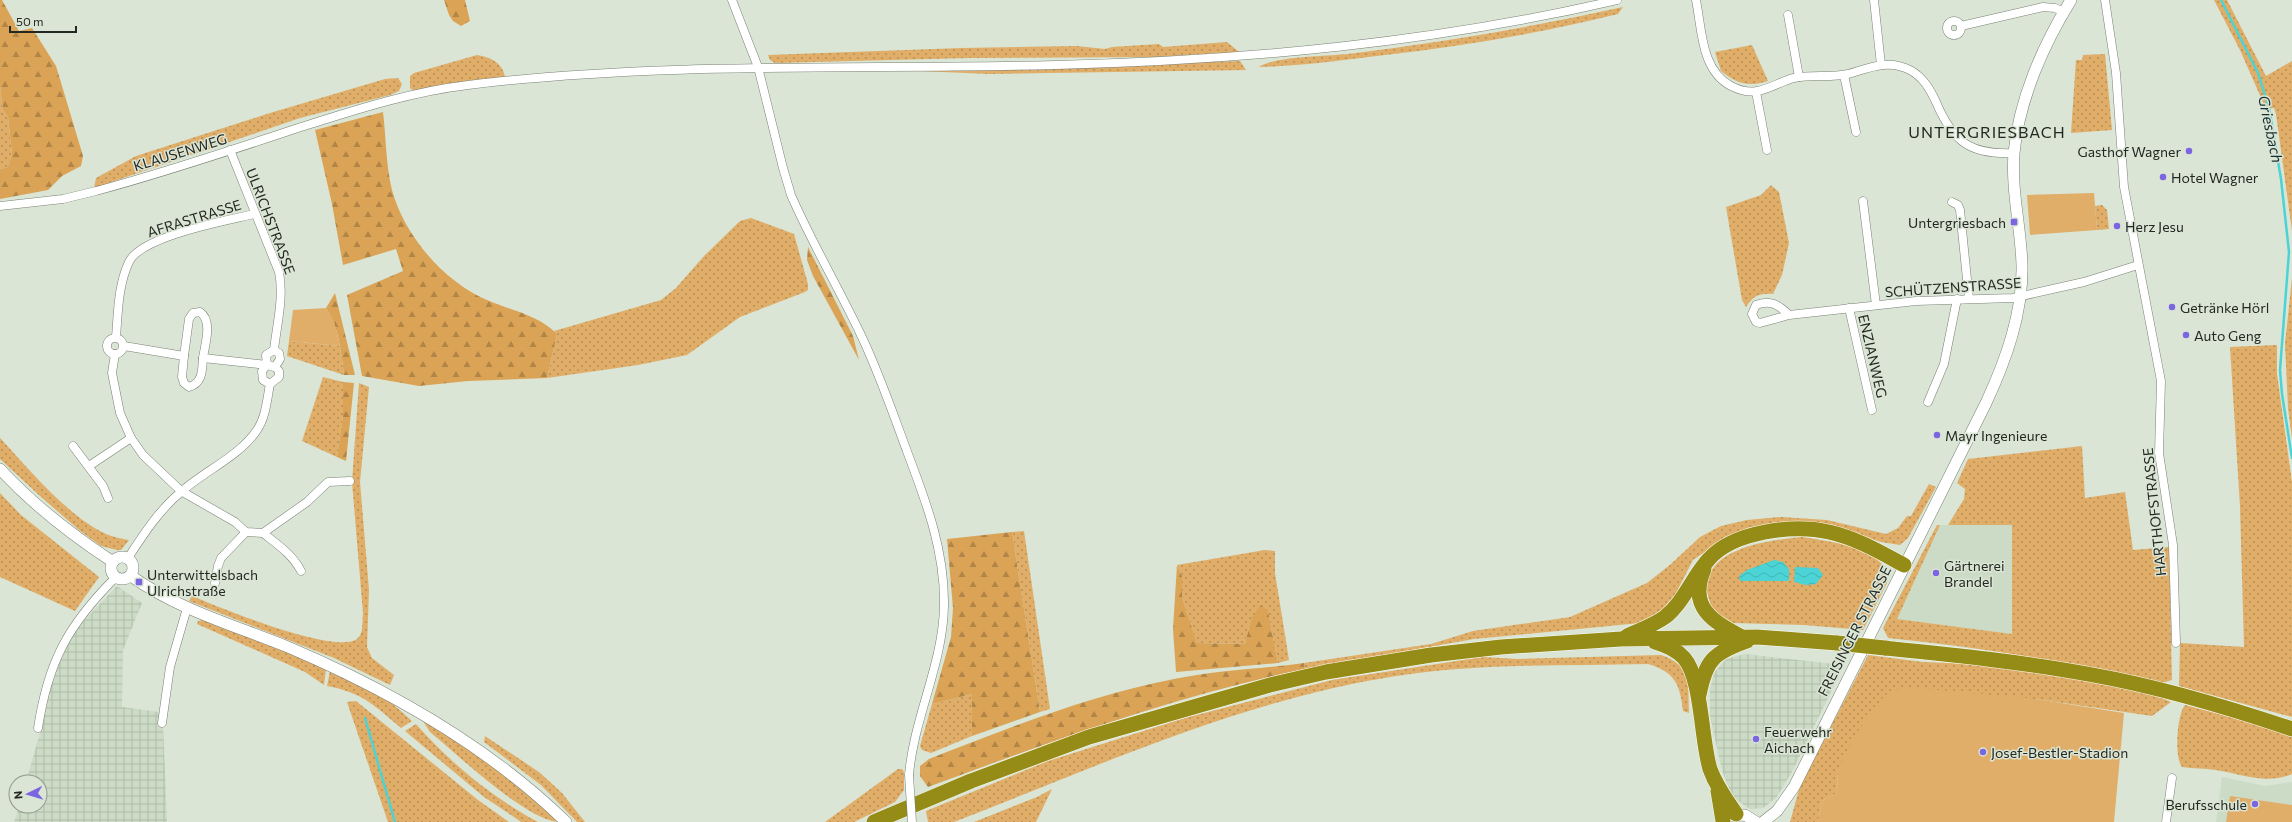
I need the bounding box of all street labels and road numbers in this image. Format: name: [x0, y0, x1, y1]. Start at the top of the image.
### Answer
street label: KLAUSENWEG: [131, 130, 229, 174]
street label: ULRICHSTRASSE: [243, 165, 299, 277]
street label: AFRASTRASSE: [145, 196, 243, 240]
street label: SCHÜTZENSTRASSE: [1884, 274, 2022, 300]
street label: ENZIANWEG: [1855, 313, 1891, 399]
street label: HARTHOFSTRASSE: [2139, 447, 2169, 577]
street label: FREISINGER STRASSE: [1814, 563, 1894, 699]

